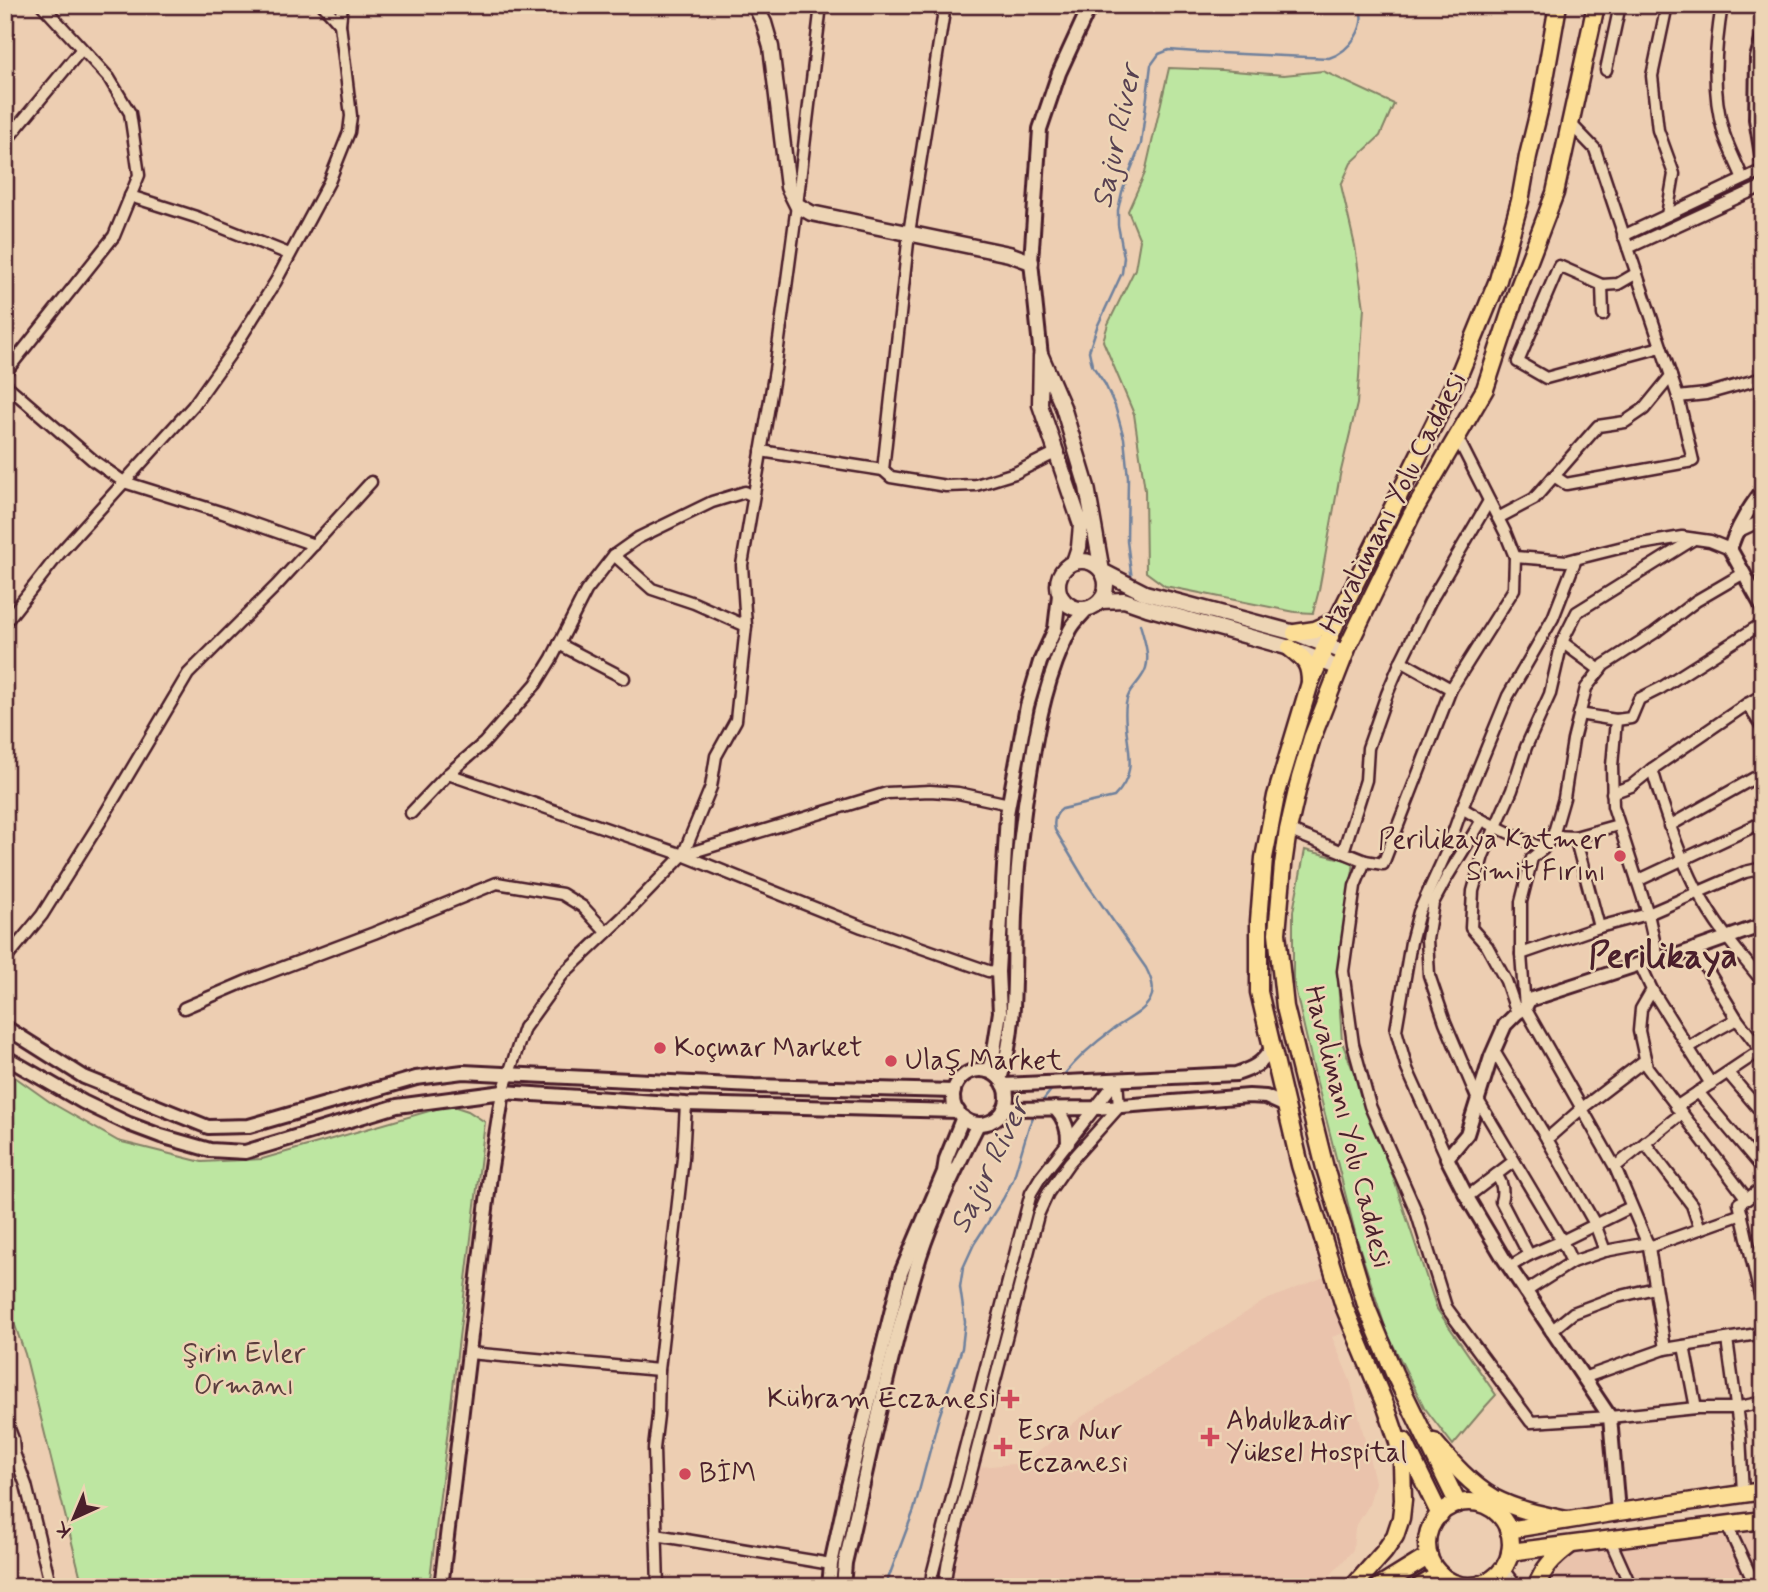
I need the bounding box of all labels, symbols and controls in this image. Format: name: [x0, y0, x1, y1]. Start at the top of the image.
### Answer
water label: Sajur River: [1083, 58, 1152, 212]
street label: Havalimanı Yolu Caddesi: [1312, 366, 1476, 640]
place label: Perilikaya Katmer Simit Fırını: [1378, 822, 1607, 891]
marker: Perilikaya Katmer Simit Fırını: [1612, 848, 1628, 864]
district label: Perilikaya: [1588, 934, 1738, 980]
street label: Havalimanı Yolu Caddesi: [1294, 982, 1400, 1272]
place label: Koçmar Market: [674, 1030, 862, 1067]
marker: Koçmar Market: [652, 1040, 668, 1056]
place label: Ulaş Market: [905, 1043, 1063, 1080]
marker: Ulaş Market: [883, 1053, 899, 1069]
water label: Sajur River: [941, 1089, 1041, 1240]
park label: Şirin Evler Ormanı: [183, 1336, 306, 1405]
place label: Kübram Eczanesi: [767, 1381, 996, 1418]
marker: Kübram Eczanesi: [1002, 1391, 1018, 1407]
place label: Abdulkadir Yüksel Hospital: [1226, 1403, 1407, 1472]
place label: Esra Nur Eczanesi: [1017, 1413, 1128, 1482]
marker: Abdulkadir Yüksel Hospital: [1200, 1427, 1220, 1447]
marker: Esra Nur Eczanesi: [995, 1439, 1011, 1455]
place label: BİM: [699, 1456, 756, 1493]
marker: BİM: [677, 1466, 693, 1482]
north arrow: [38, 1484, 108, 1554]
text: K: [49, 1515, 77, 1543]

